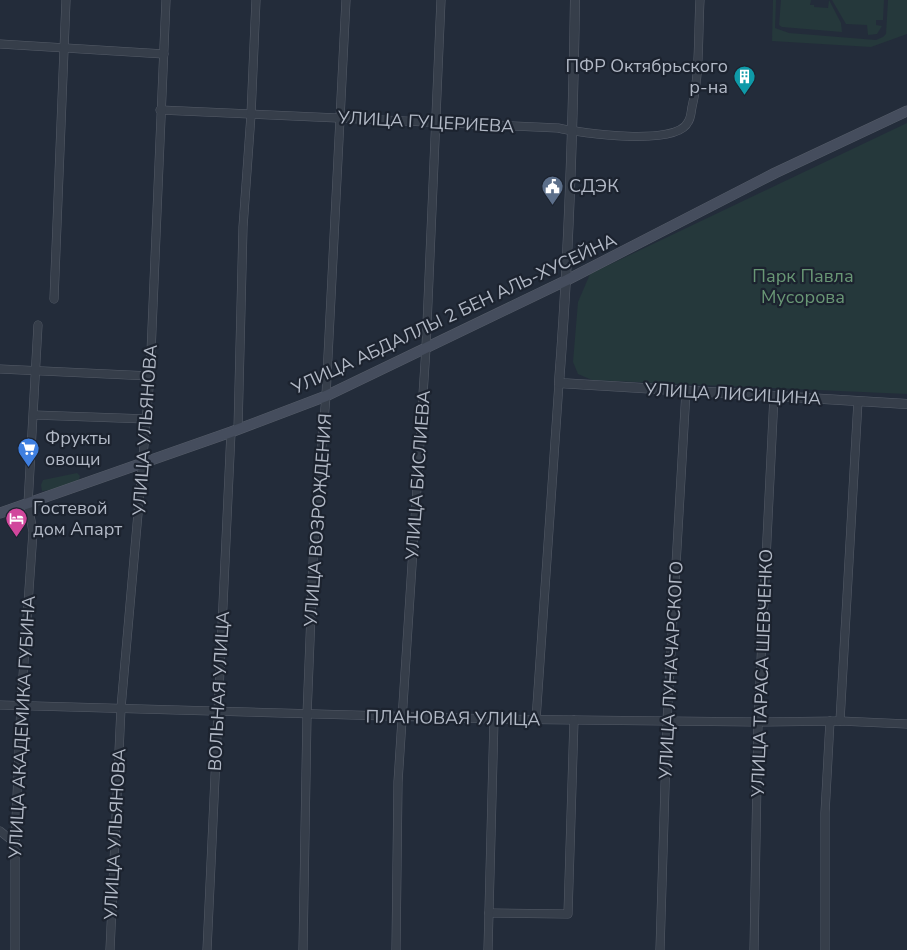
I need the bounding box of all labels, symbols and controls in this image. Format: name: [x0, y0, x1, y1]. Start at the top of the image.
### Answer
place label: ПФР Октябрьского р-на: [565, 54, 728, 99]
building icon: ПФР Октябрьского р-на: [732, 64, 756, 95]
street label: УЛИЦА ГУЦЕРИЕВА: [336, 105, 515, 139]
public building icon: СДЭК: [541, 174, 565, 205]
place label: СДЭК: [569, 174, 619, 198]
street label: УЛИЦА АБДАЛЛЫ 2 БЕН АЛЬ-ХУСЕЙНА: [287, 228, 620, 400]
park label: Парк Павла Мусорова: [752, 264, 854, 309]
street label: УЛИЦА УЛЬЯНОВА: [127, 344, 163, 517]
street label: УЛИЦА ЛИСИЦИНА: [643, 377, 822, 411]
street label: УЛИЦА БИСЛИЕВА: [400, 389, 436, 562]
street label: УЛИЦА ВОЗРОЖДЕНИЯ: [299, 413, 337, 628]
place label: Фрукты овощи: [45, 426, 111, 471]
supermarket icon: Фрукты овощи: [17, 436, 41, 467]
place label: Гостевой дом Апарт: [33, 496, 122, 541]
hotel icon: Гостевой дом Апарт: [5, 506, 29, 537]
street label: УЛИЦА ТАРАСА ШЕВЧЕНКО: [746, 549, 778, 798]
street label: УЛИЦА ЛУНАЧАРСКОГО: [653, 560, 689, 781]
street label: УЛИЦА АКАДЕМИКА ГУБИНА: [3, 595, 41, 860]
street label: ВОЛЬНАЯ УЛИЦА: [203, 610, 235, 772]
street label: ПЛАНОВАЯ УЛИЦА: [365, 704, 541, 732]
street label: УЛИЦА УЛЬЯНОВА: [98, 748, 131, 921]

